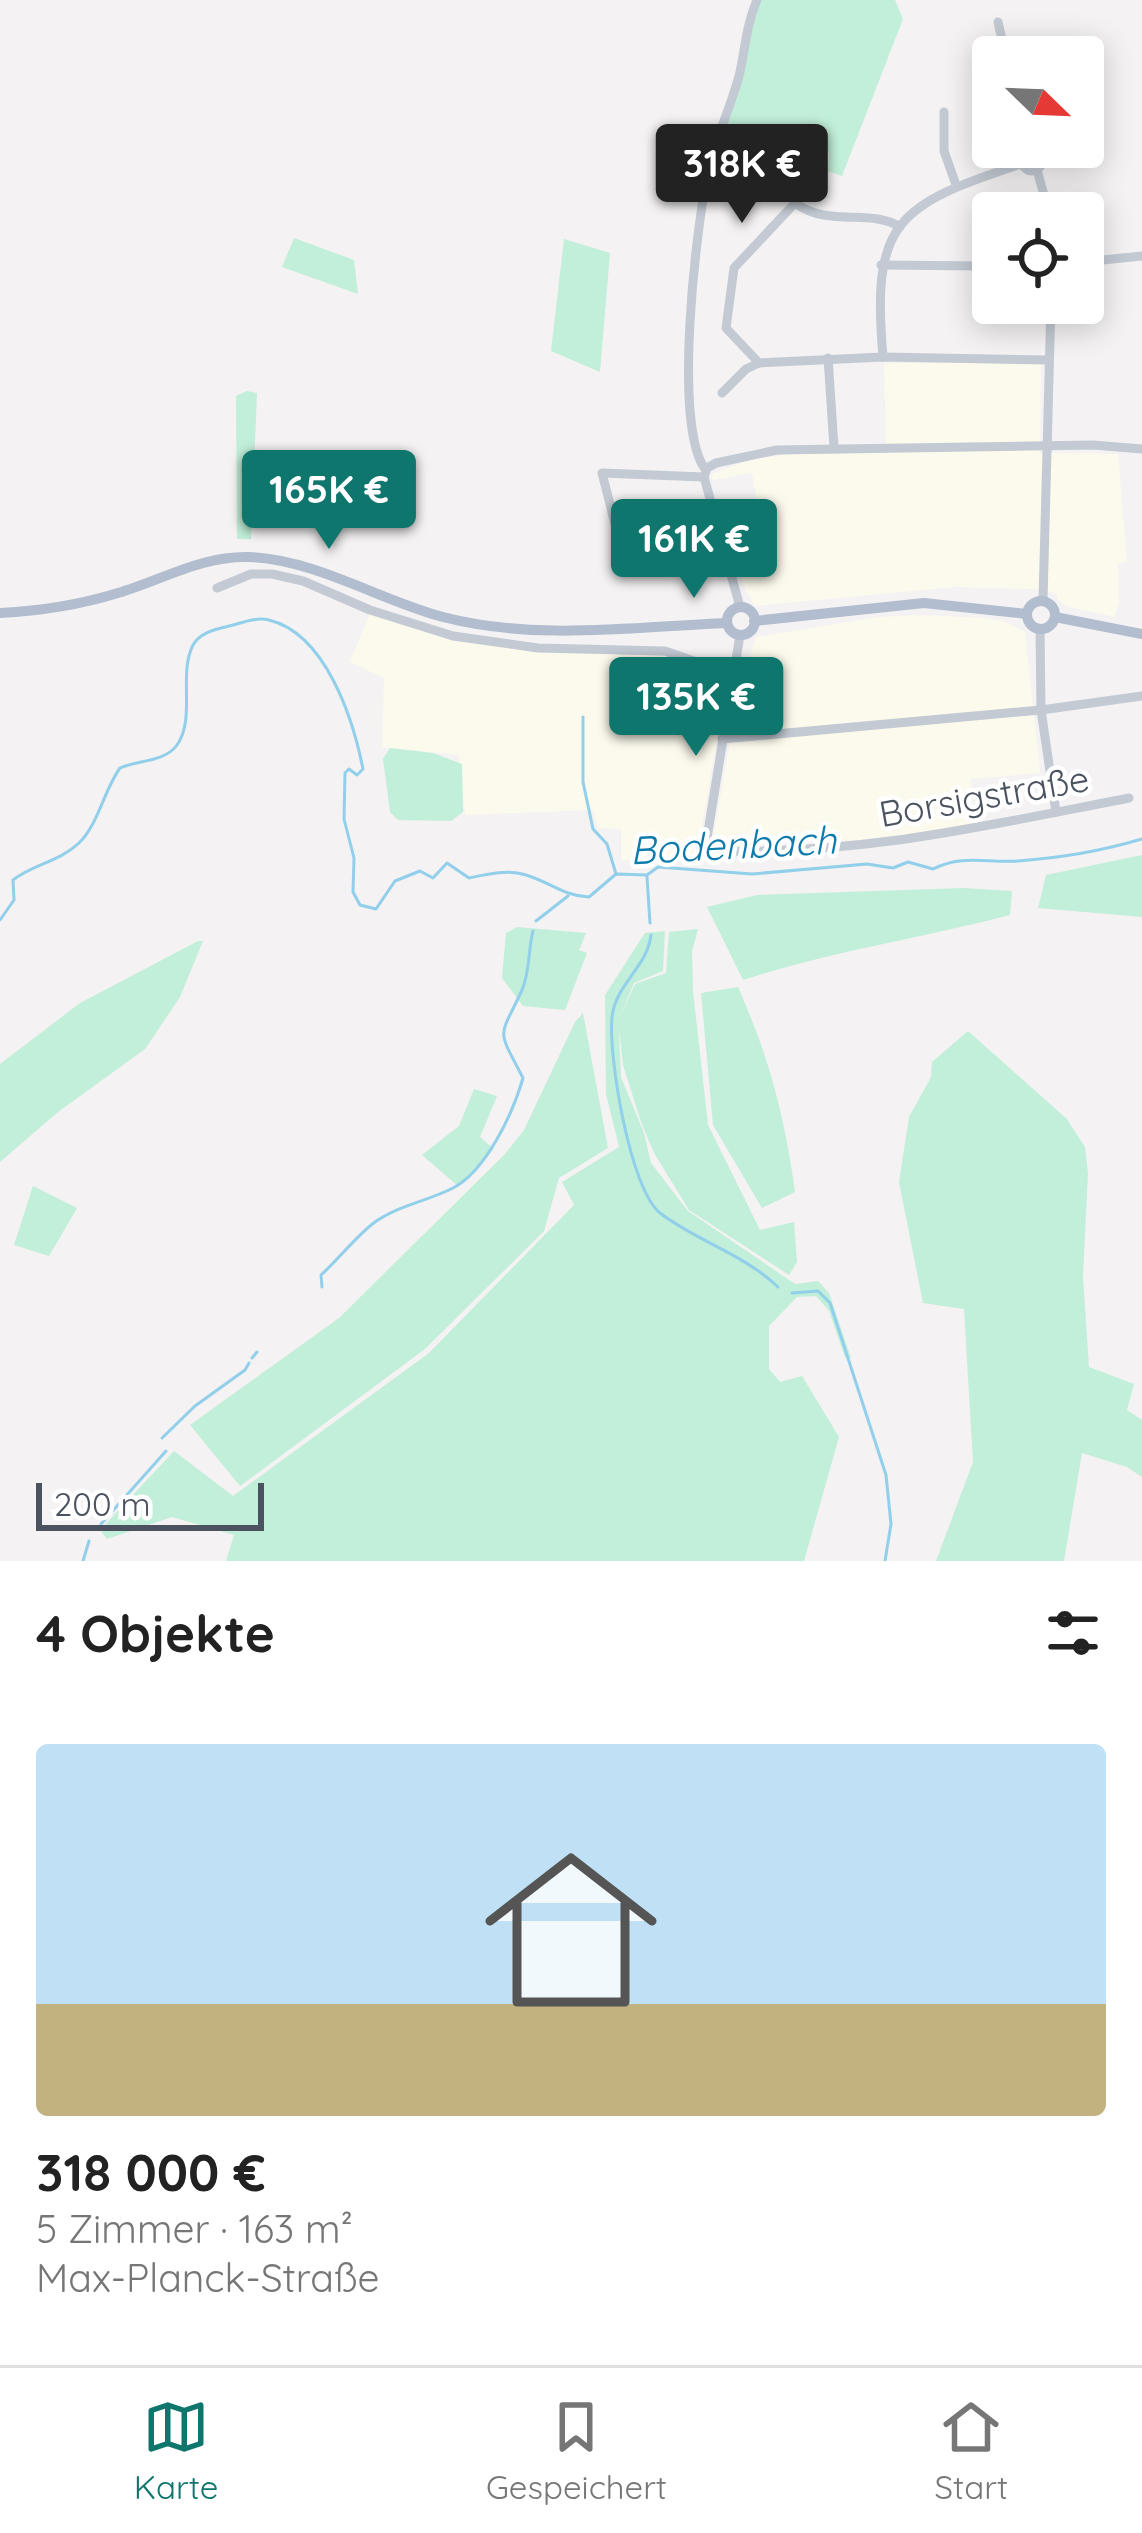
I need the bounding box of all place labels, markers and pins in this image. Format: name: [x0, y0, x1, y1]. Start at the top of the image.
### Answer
pin: 318K €: [644, 124, 840, 226]
pin: 165K €: [231, 450, 427, 552]
pin: 161K €: [596, 499, 792, 601]
pin: 135K €: [598, 657, 794, 759]

